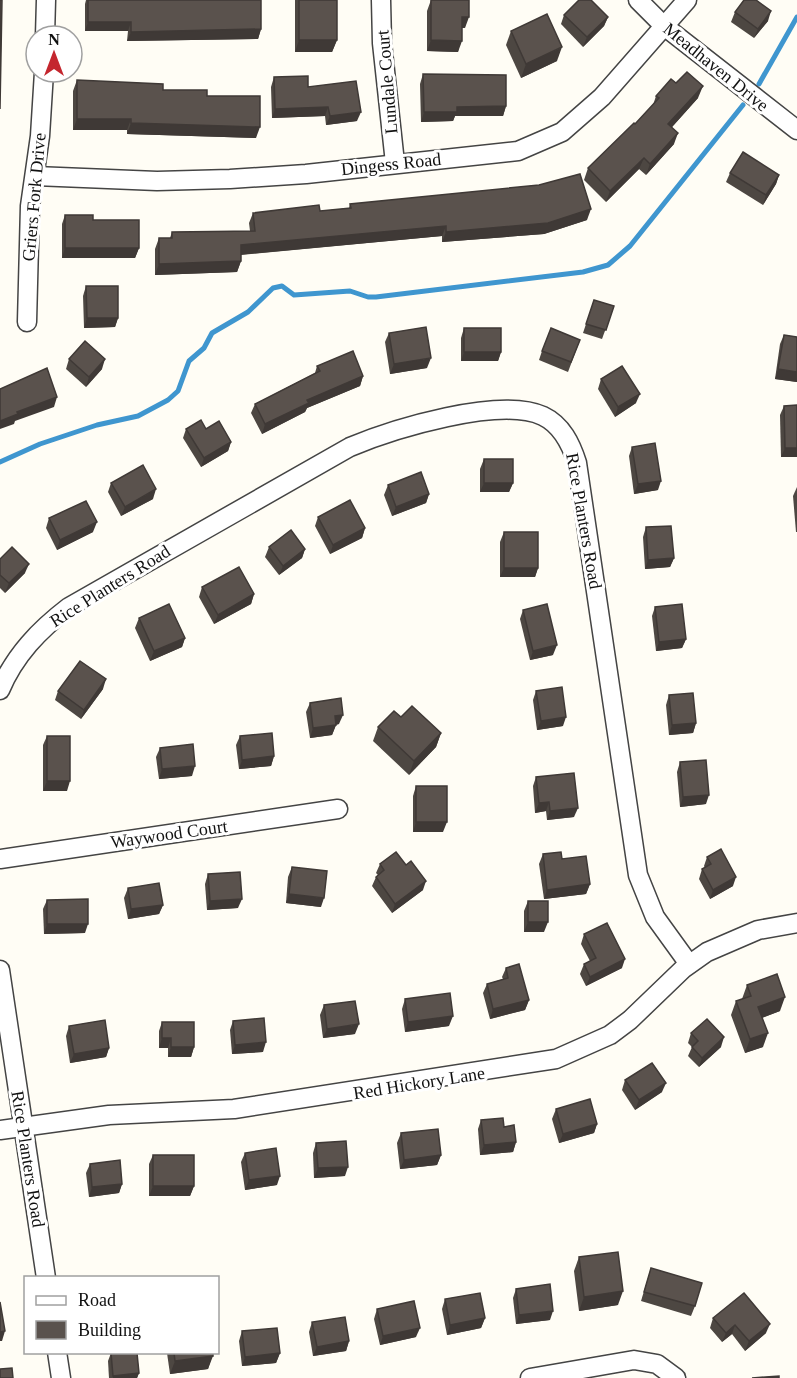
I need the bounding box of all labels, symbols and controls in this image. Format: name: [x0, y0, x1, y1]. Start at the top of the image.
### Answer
street label: Meadhaven Drive: [659, 18, 773, 116]
north arrow: [24, 24, 84, 84]
street label: Lundale Court: [372, 29, 402, 135]
text: N: [48, 31, 60, 48]
street label: Griers Fork Drive: [18, 132, 50, 262]
street label: Dingess Road: [340, 149, 442, 179]
street label: Rice Planters Road: [562, 451, 606, 591]
street label: Rice Planters Road: [46, 541, 174, 631]
street label: Waywood Court: [109, 816, 229, 852]
street label: Red Hickory Lane: [352, 1063, 486, 1103]
street label: Rice Planters Road: [7, 1089, 49, 1229]
legend: [24, 1276, 219, 1354]
text: Road: [78, 1290, 116, 1310]
text: Building: [78, 1320, 141, 1340]

